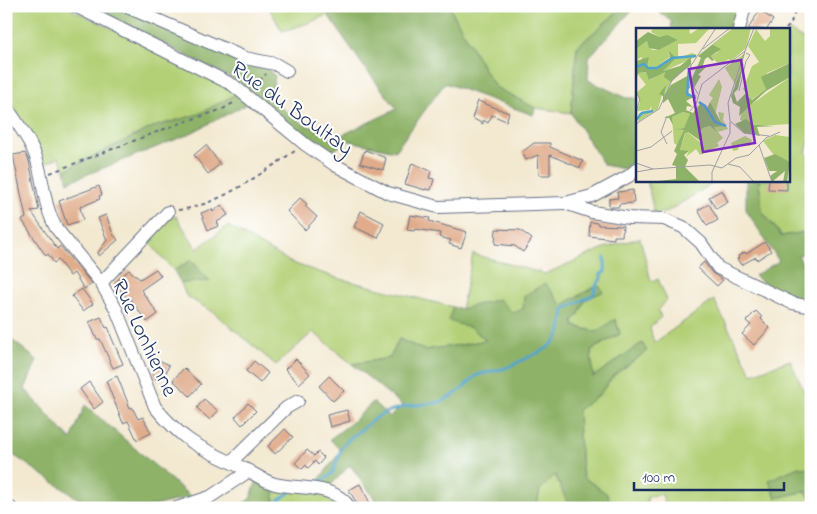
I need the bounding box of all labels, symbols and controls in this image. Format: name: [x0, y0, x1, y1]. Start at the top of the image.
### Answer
inset map: [636, 28, 790, 181]
street label: Rue du Boultay: [223, 54, 359, 166]
street label: Rue Lonhienne: [102, 274, 185, 402]
scale bar: [634, 459, 784, 491]
text: 100 m: [642, 467, 675, 489]

